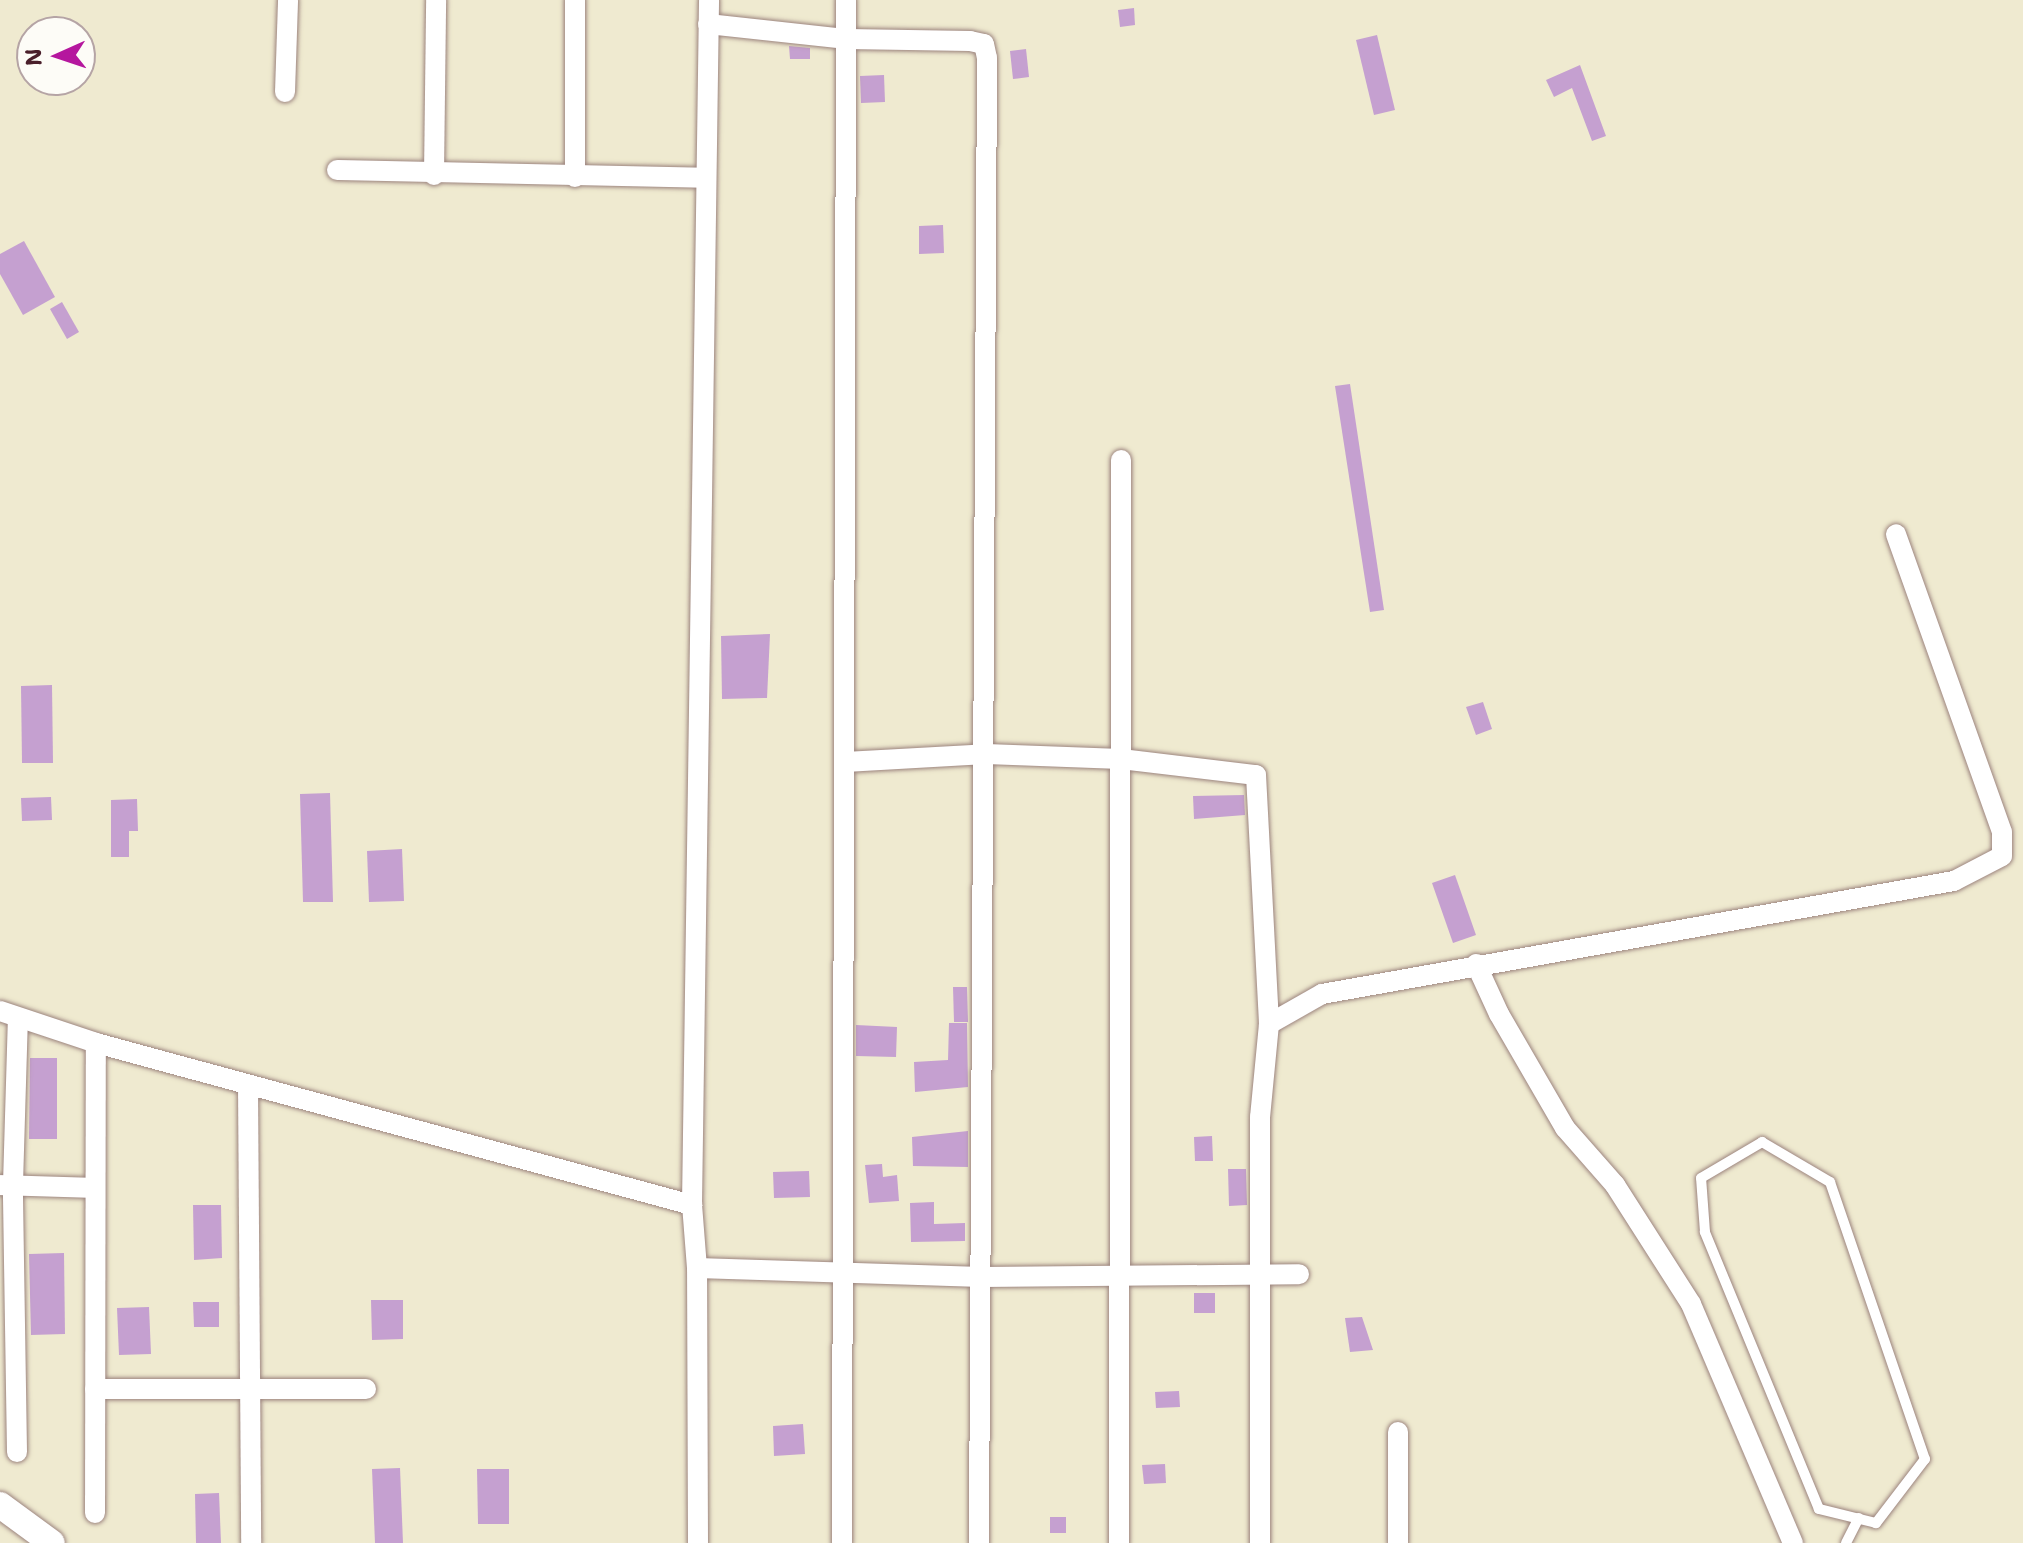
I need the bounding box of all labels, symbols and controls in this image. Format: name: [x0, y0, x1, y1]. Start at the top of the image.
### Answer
north arrow: [16, 16, 96, 96]
text: N: [19, 48, 48, 67]

